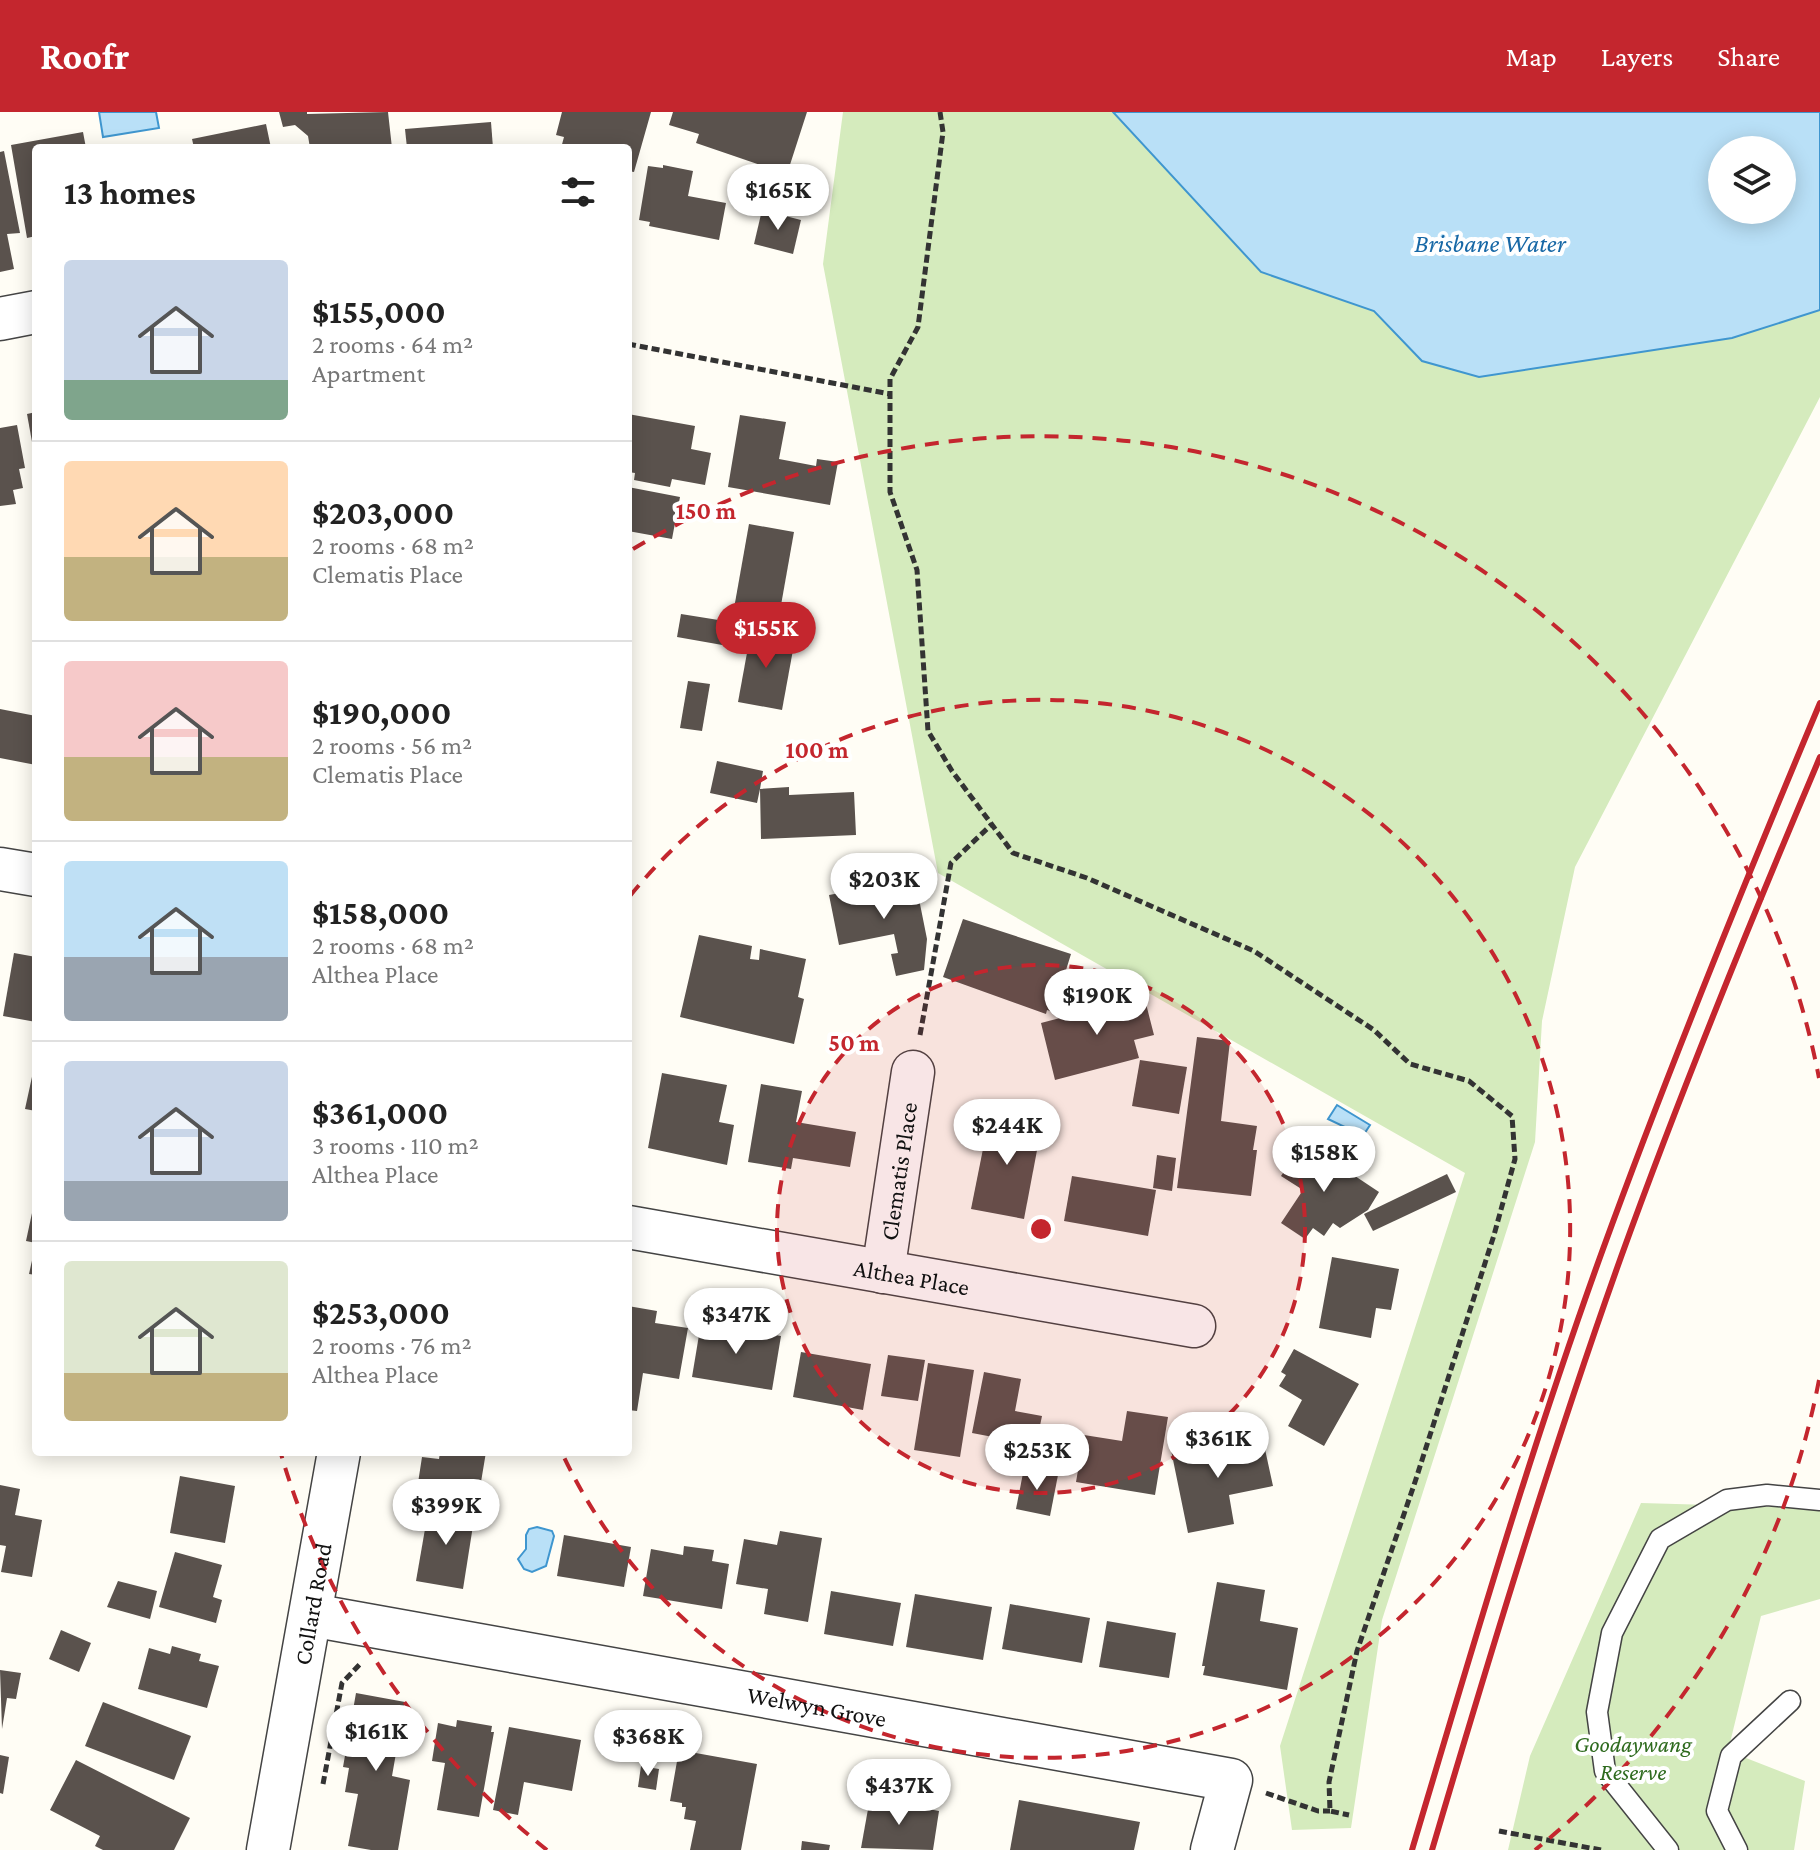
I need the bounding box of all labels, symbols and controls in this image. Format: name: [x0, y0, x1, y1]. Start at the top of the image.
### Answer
text: Roofr: [40, 35, 130, 77]
text: Map: [1506, 41, 1557, 72]
text: Layers: [1601, 41, 1673, 72]
text: Share: [1717, 41, 1780, 72]
map controls: [1708, 136, 1796, 224]
button: layers: [1708, 136, 1796, 224]
pin: $165K: [722, 164, 834, 232]
icon: filters: [556, 170, 600, 214]
text: 13 homes: [64, 174, 196, 211]
text: $165K: [745, 175, 811, 204]
water label: Brisbane Water: [1414, 229, 1567, 258]
icon: home: [128, 292, 224, 388]
text: $155,000: [312, 293, 446, 330]
text: 2 rooms · 64 m²: [312, 330, 473, 359]
text: Apartment: [312, 359, 425, 388]
icon: home: [128, 493, 224, 589]
text: $203,000: [312, 494, 454, 531]
text: 150 m: [676, 497, 737, 524]
text: 2 rooms · 68 m²: [312, 531, 474, 560]
text: Clematis Place: [312, 560, 463, 589]
pin: $155K: [710, 602, 822, 670]
text: $155K: [734, 613, 798, 642]
icon: home: [128, 693, 224, 789]
text: $190,000: [312, 694, 451, 731]
text: 2 rooms · 56 m²: [312, 731, 472, 760]
text: 100 m: [785, 736, 849, 763]
text: Clematis Place: [312, 760, 463, 789]
pin: $203K: [828, 853, 940, 921]
text: $203K: [849, 864, 919, 893]
icon: home: [128, 893, 224, 989]
text: $158,000: [312, 894, 449, 931]
text: 2 rooms · 68 m²: [312, 931, 474, 960]
text: Althea Place: [312, 960, 439, 989]
pin: $190K: [1041, 969, 1153, 1037]
text: $190K: [1062, 980, 1132, 1009]
text: 50 m: [828, 1029, 880, 1056]
icon: home: [128, 1093, 224, 1189]
text: $361,000: [312, 1094, 448, 1131]
pin: $244K: [951, 1099, 1063, 1167]
street label: Clematis Place: [874, 1100, 922, 1242]
text: $244K: [972, 1110, 1042, 1139]
pin: $158K: [1268, 1126, 1380, 1194]
text: 3 rooms · 110 m²: [312, 1131, 479, 1160]
text: $158K: [1290, 1137, 1358, 1166]
text: Althea Place: [312, 1160, 439, 1189]
centre of rings: [1027, 1215, 1055, 1243]
street label: Althea Place: [852, 1253, 972, 1300]
pin: $347K: [680, 1288, 792, 1356]
icon: home: [128, 1293, 224, 1389]
text: $253,000: [312, 1294, 450, 1331]
text: $347K: [702, 1299, 770, 1328]
text: 2 rooms · 76 m²: [312, 1331, 472, 1360]
text: Althea Place: [312, 1360, 439, 1389]
pin: $361K: [1162, 1412, 1274, 1480]
text: $361K: [1185, 1423, 1251, 1452]
pin: $253K: [981, 1424, 1093, 1492]
text: $253K: [1003, 1435, 1071, 1464]
pin: $399K: [390, 1479, 502, 1547]
text: $399K: [411, 1490, 481, 1519]
street label: Collard Road: [288, 1540, 336, 1667]
street label: Welwyn Grove: [745, 1680, 889, 1731]
pin: $161K: [320, 1705, 432, 1773]
pin: $368K: [592, 1710, 704, 1778]
text: $161K: [344, 1716, 408, 1745]
text: $368K: [612, 1721, 684, 1750]
park label: Goodaywang Reserve: [1574, 1730, 1693, 1785]
pin: $437K: [843, 1759, 955, 1827]
text: $437K: [865, 1770, 933, 1799]

